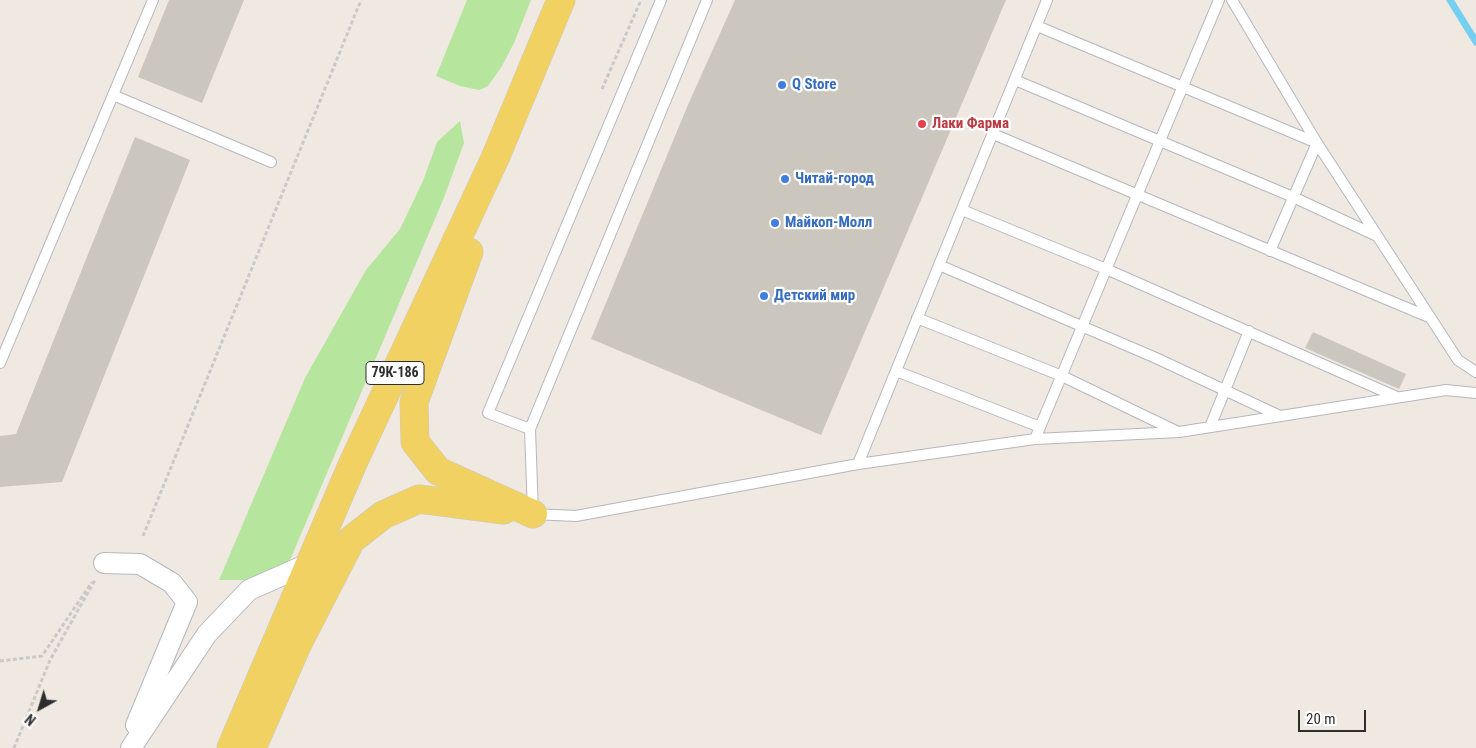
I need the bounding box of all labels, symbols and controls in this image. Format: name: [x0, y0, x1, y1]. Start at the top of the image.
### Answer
place label: Q Store: [792, 76, 836, 94]
marker: Q Store: [776, 79, 788, 91]
place label: Лаки Фарма: [932, 115, 1009, 133]
marker: Лаки Фарма: [916, 118, 928, 130]
place label: Читай-город: [795, 170, 874, 188]
marker: Читай-город: [779, 173, 791, 185]
place label: Майкоп-Молл: [785, 214, 872, 232]
marker: Майкоп-Молл: [769, 217, 781, 229]
place label: Детский мир: [774, 287, 855, 305]
marker: Детский мир: [758, 290, 770, 302]
road number: 79К-186: [366, 362, 424, 384]
north arrow: [15, 683, 65, 733]
scale bar: [1301, 700, 1368, 732]
text: 20 m: [1306, 710, 1336, 728]
text: N: [22, 711, 39, 729]

